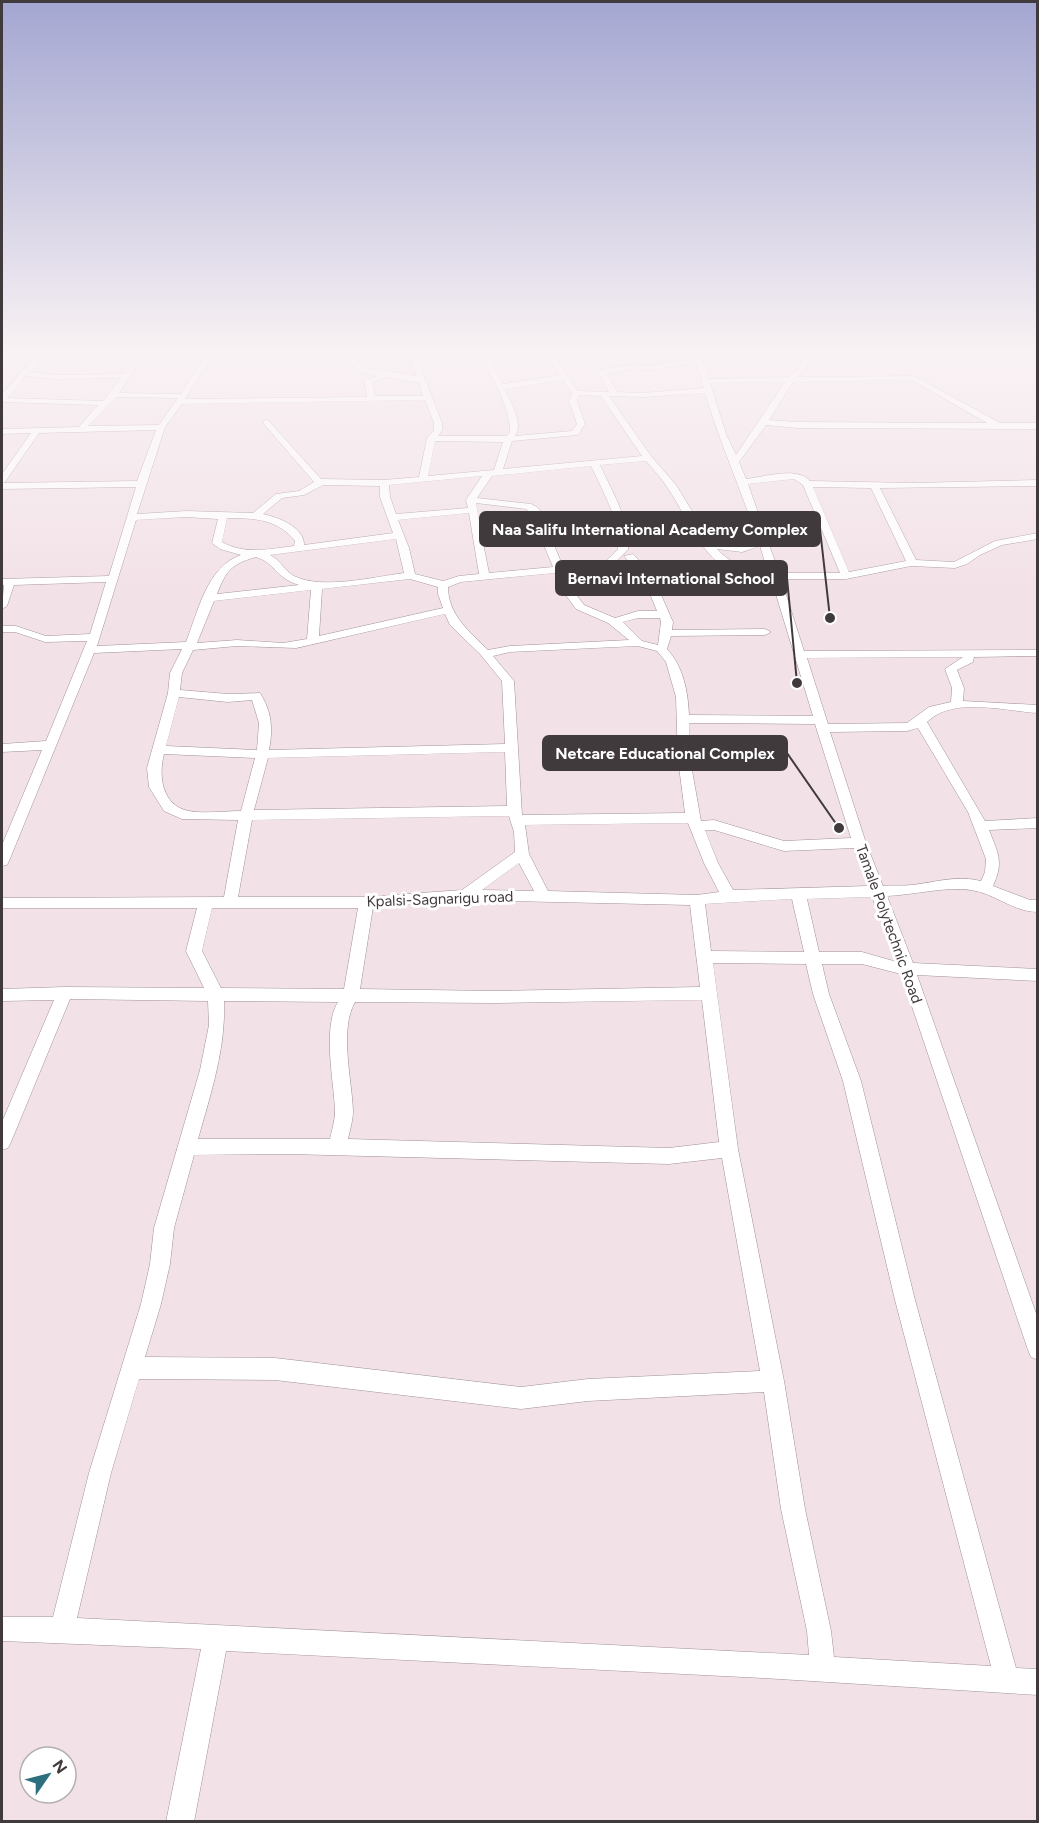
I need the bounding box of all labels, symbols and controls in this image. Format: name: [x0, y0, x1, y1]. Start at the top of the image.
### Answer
callout: Naa Salifu International Academy Complex: [480, 512, 820, 546]
text: Naa Salifu International Academy Complex: [492, 520, 808, 539]
callout: Bernavi International School: [556, 561, 787, 595]
text: Bernavi International School: [568, 569, 775, 588]
callout: Netcare Educational Complex: [543, 736, 787, 770]
text: Netcare Educational Complex: [555, 744, 775, 763]
street label: Tamale Polytechnic Road: [852, 842, 926, 1006]
street label: Kpalsi-Sagnarigu road: [366, 887, 514, 911]
north arrow: [18, 1745, 78, 1805]
text: N: [49, 1756, 71, 1777]

